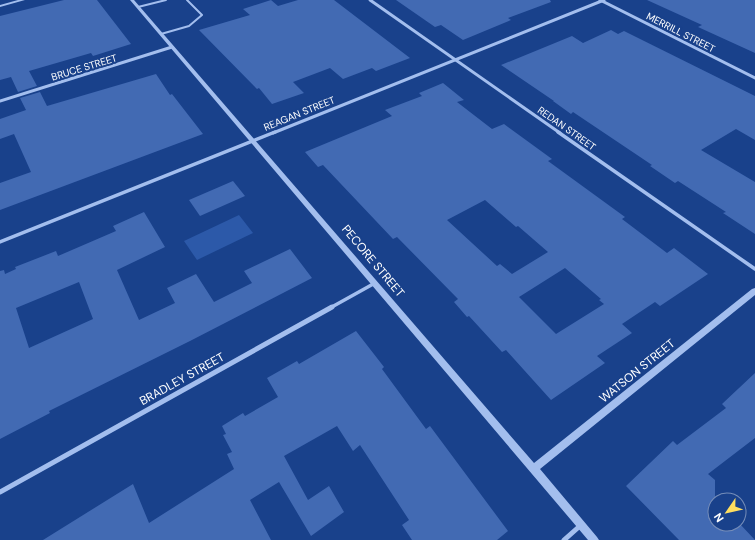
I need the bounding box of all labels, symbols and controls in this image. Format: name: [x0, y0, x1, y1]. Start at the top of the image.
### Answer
street label: MERRILL STREET: [644, 9, 718, 56]
street label: BRUCE STREET: [50, 51, 119, 84]
street label: REAGAN STREET: [262, 93, 337, 134]
street label: REDAN STREET: [535, 104, 599, 154]
street label: PECORE STREET: [338, 222, 408, 301]
street label: WATSON STREET: [596, 335, 678, 406]
street label: BRADLEY STREET: [137, 349, 228, 409]
north arrow: [707, 492, 747, 532]
text: N: [711, 510, 727, 525]

